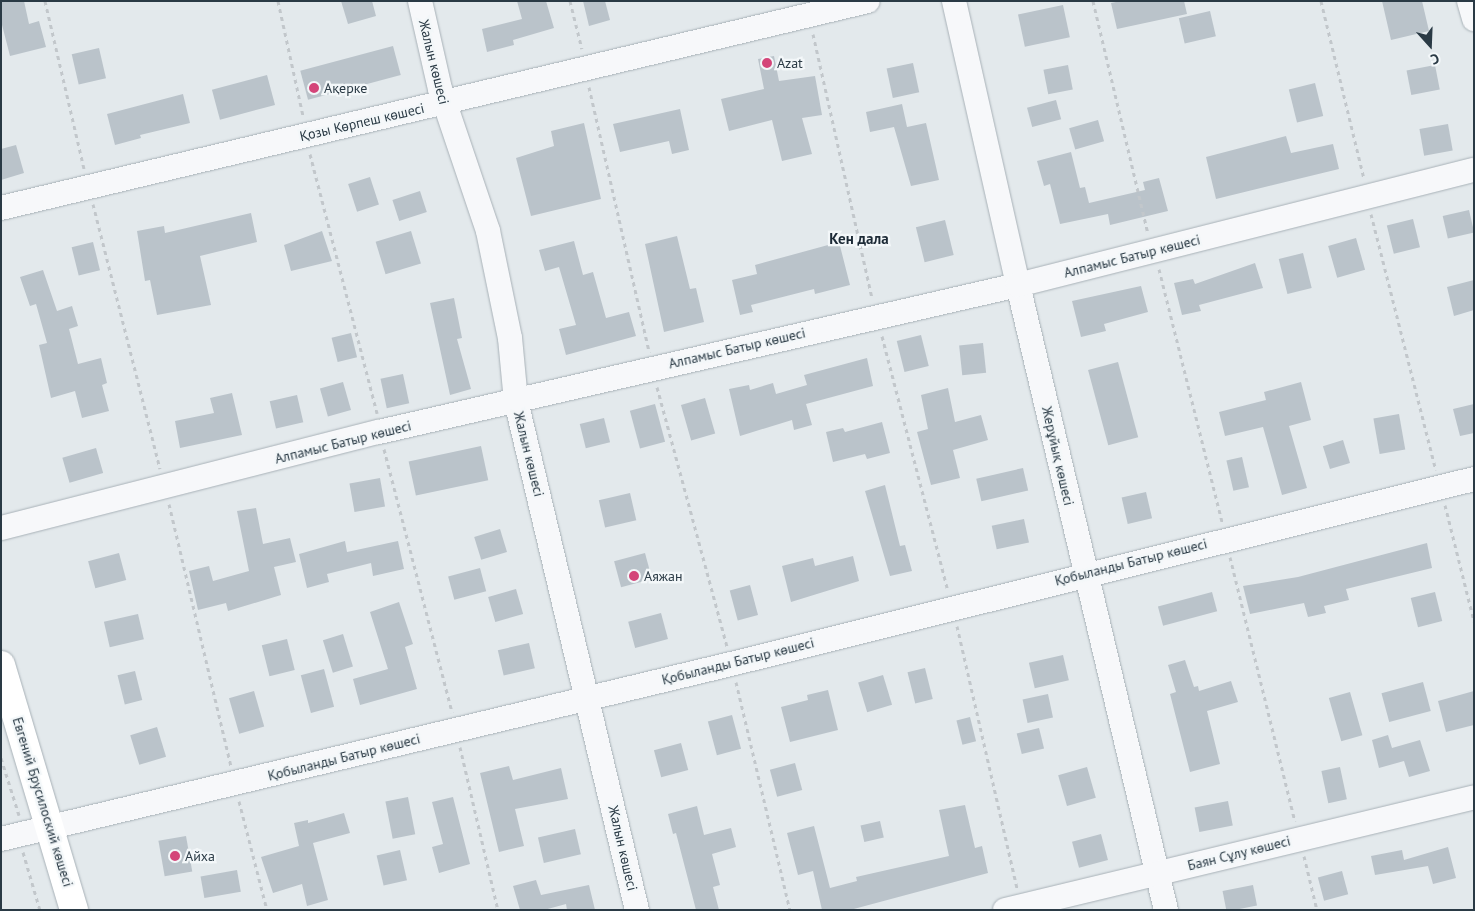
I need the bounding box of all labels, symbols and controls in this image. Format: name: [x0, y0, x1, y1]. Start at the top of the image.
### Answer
street label: Жалын көшесі: [415, 18, 453, 106]
north arrow: [1405, 20, 1455, 70]
text: С: [1428, 49, 1442, 69]
place label: Azat: [777, 55, 803, 71]
marker: Azat: [761, 57, 773, 69]
place label: Ақерке: [324, 80, 367, 96]
marker: Ақерке: [308, 82, 320, 94]
street label: Қозы Көрпеш көшесі: [298, 99, 426, 145]
district label: Кен дала: [829, 230, 889, 248]
street label: Алпамыс Батыр көшесі: [1062, 231, 1202, 281]
street label: Алпамыс Батыр көшесі: [667, 324, 807, 372]
street label: Жерұйық көшесі: [1038, 405, 1078, 507]
street label: Жалын көшесі: [510, 410, 548, 498]
street label: Алпамыс Батыр көшесі: [273, 417, 413, 467]
street label: Қобыланды Батыр көшесі: [1053, 535, 1209, 589]
place label: Аяжан: [644, 568, 683, 584]
marker: Аяжан: [628, 570, 640, 582]
street label: Қобыланды Батыр көшесі: [660, 634, 816, 688]
street label: Евгений Брусилоский көшесі: [9, 715, 77, 889]
street label: Қобыланды Батыр көшесі: [266, 730, 422, 784]
street label: Жалын көшесі: [605, 804, 641, 892]
street label: Баян Сұлу көшесі: [1186, 832, 1292, 874]
place label: Айха: [185, 848, 215, 864]
marker: Айха: [169, 850, 181, 862]

